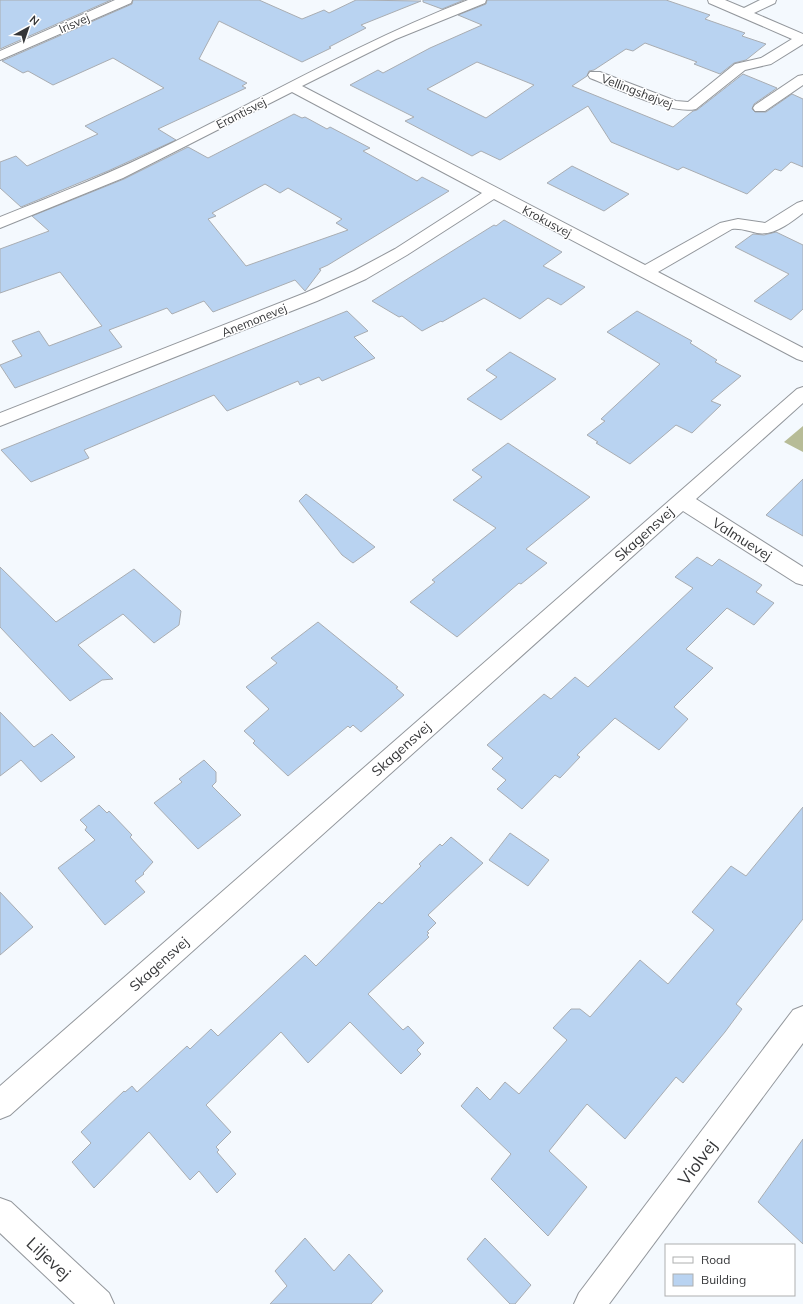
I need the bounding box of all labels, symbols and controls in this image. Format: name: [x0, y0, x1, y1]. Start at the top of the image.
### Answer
north arrow: [8, 8, 48, 48]
street label: Irisvej: [56, 10, 92, 36]
text: N: [27, 12, 42, 28]
street label: Vellingshøjvej: [599, 70, 675, 112]
street label: Erantisvej: [213, 94, 269, 132]
street label: Krokusvej: [520, 202, 574, 240]
street label: Anemonevej: [219, 300, 289, 340]
street label: Skagensvej: [611, 503, 677, 565]
street label: Valmuevej: [709, 514, 775, 564]
street label: Skagensvej: [368, 718, 434, 780]
street label: Skagensvej: [126, 933, 192, 995]
street label: Violvej: [673, 1135, 721, 1189]
street label: Liljevej: [23, 1232, 75, 1284]
legend: [665, 1244, 795, 1296]
text: Road: [701, 1252, 730, 1267]
text: Building: [701, 1272, 746, 1287]

